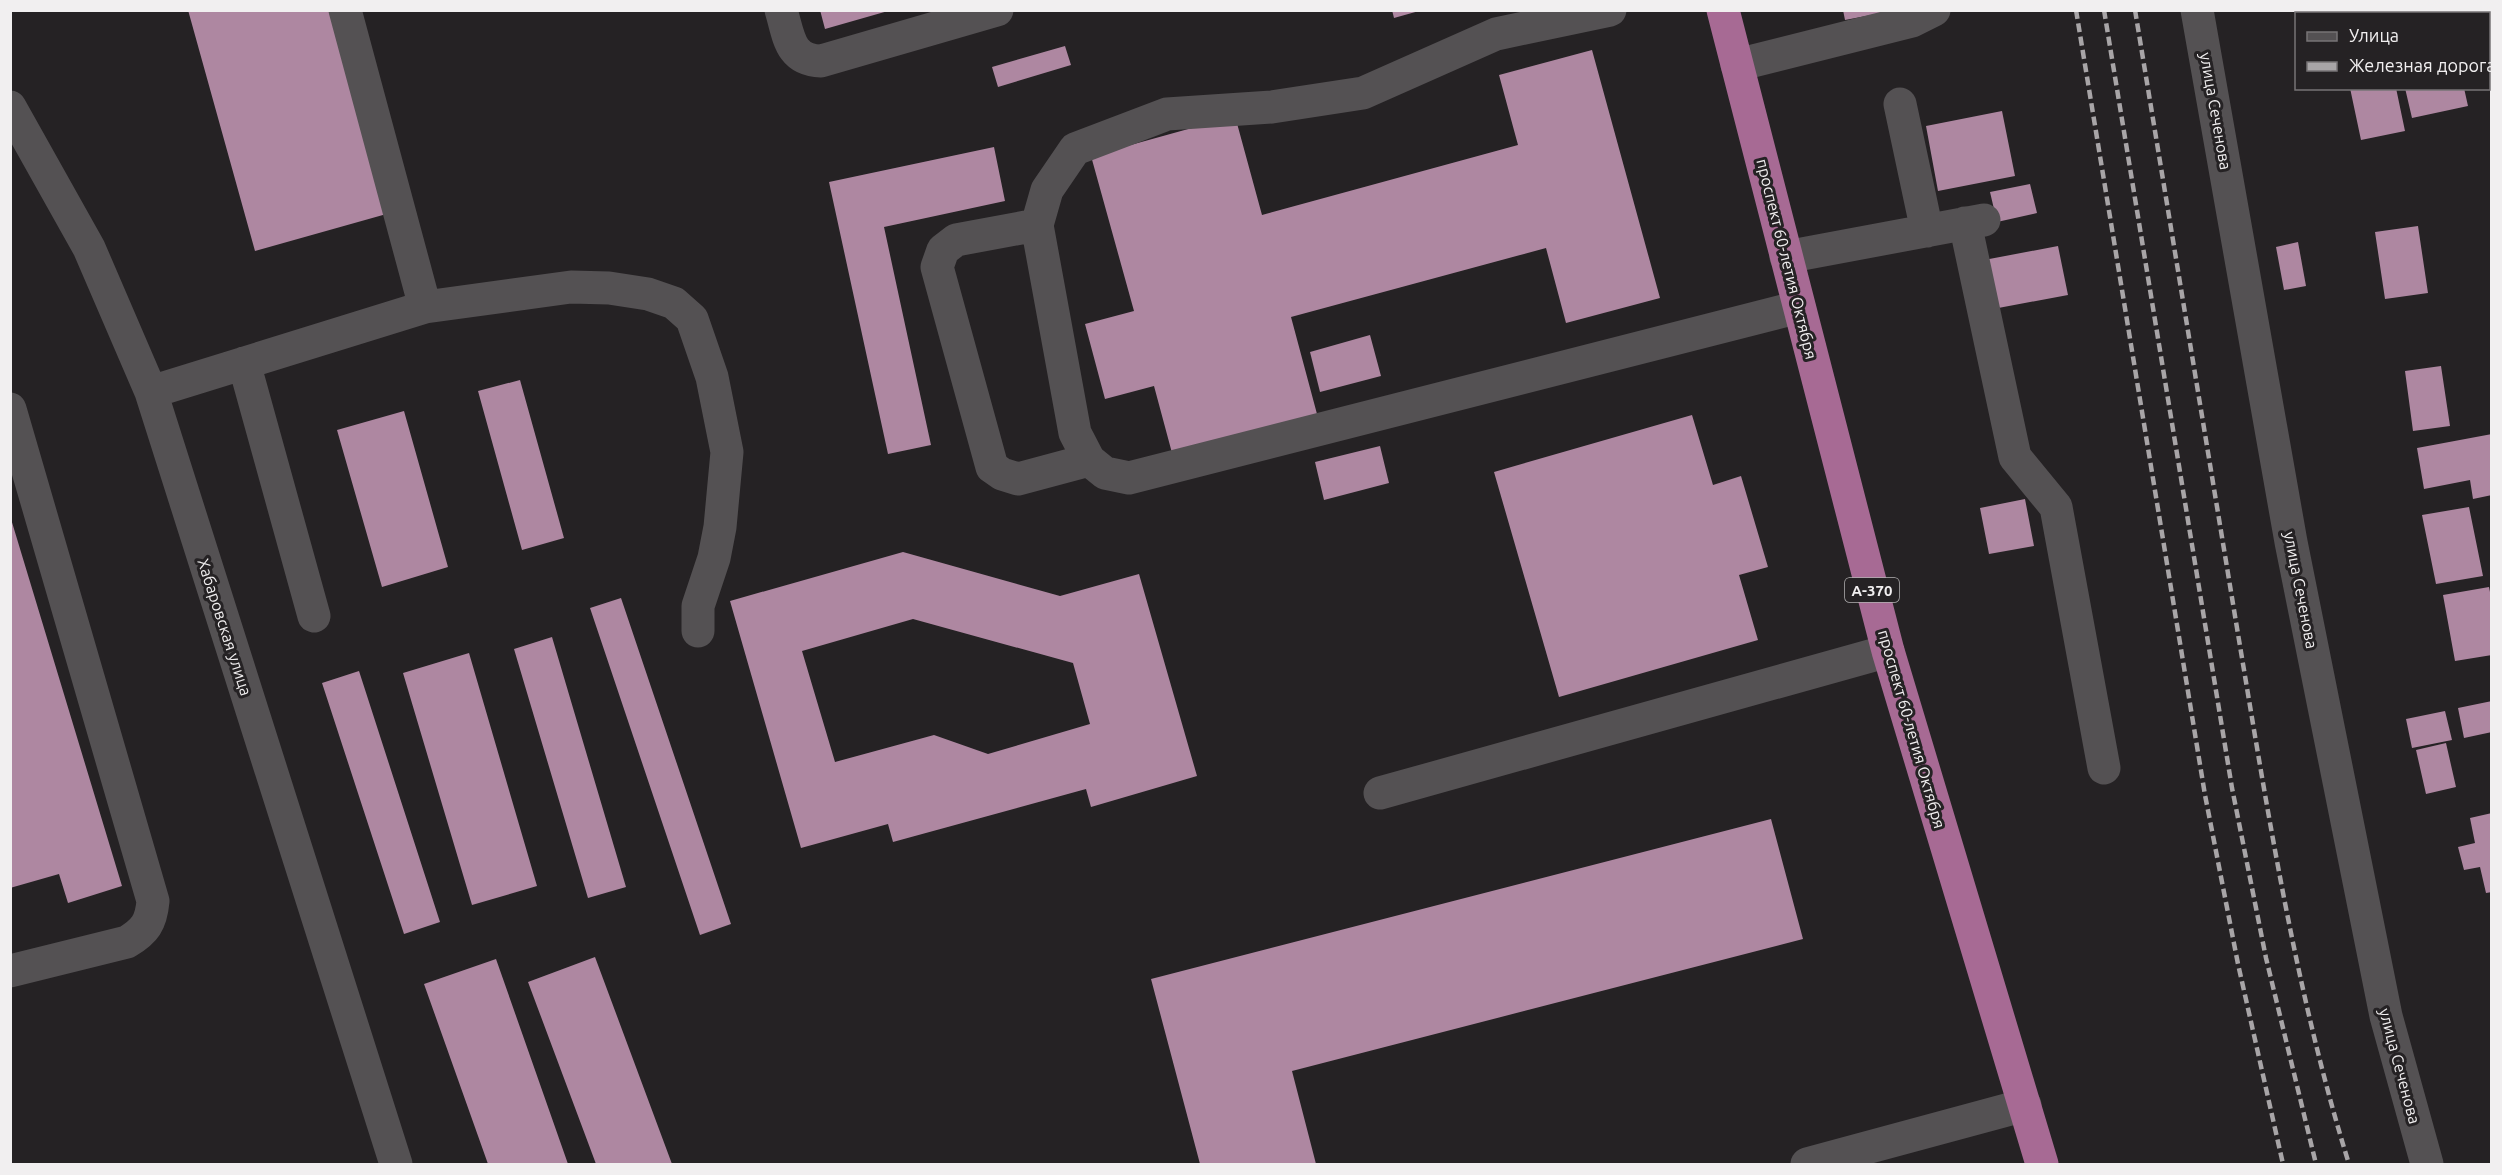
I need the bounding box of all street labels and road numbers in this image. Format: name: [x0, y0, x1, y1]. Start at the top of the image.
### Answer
street label: улица Сеченова: [2197, 51, 2235, 171]
street label: проспект 60-летия Октября: [1753, 157, 1821, 361]
street label: улица Сеченова: [2281, 530, 2321, 650]
street label: Хабаровская улица: [194, 556, 256, 698]
road number: А-370: [1845, 578, 1899, 602]
street label: проспект 60-летия Октября: [1875, 628, 1949, 830]
street label: улица Сеченова: [2376, 1006, 2424, 1126]

